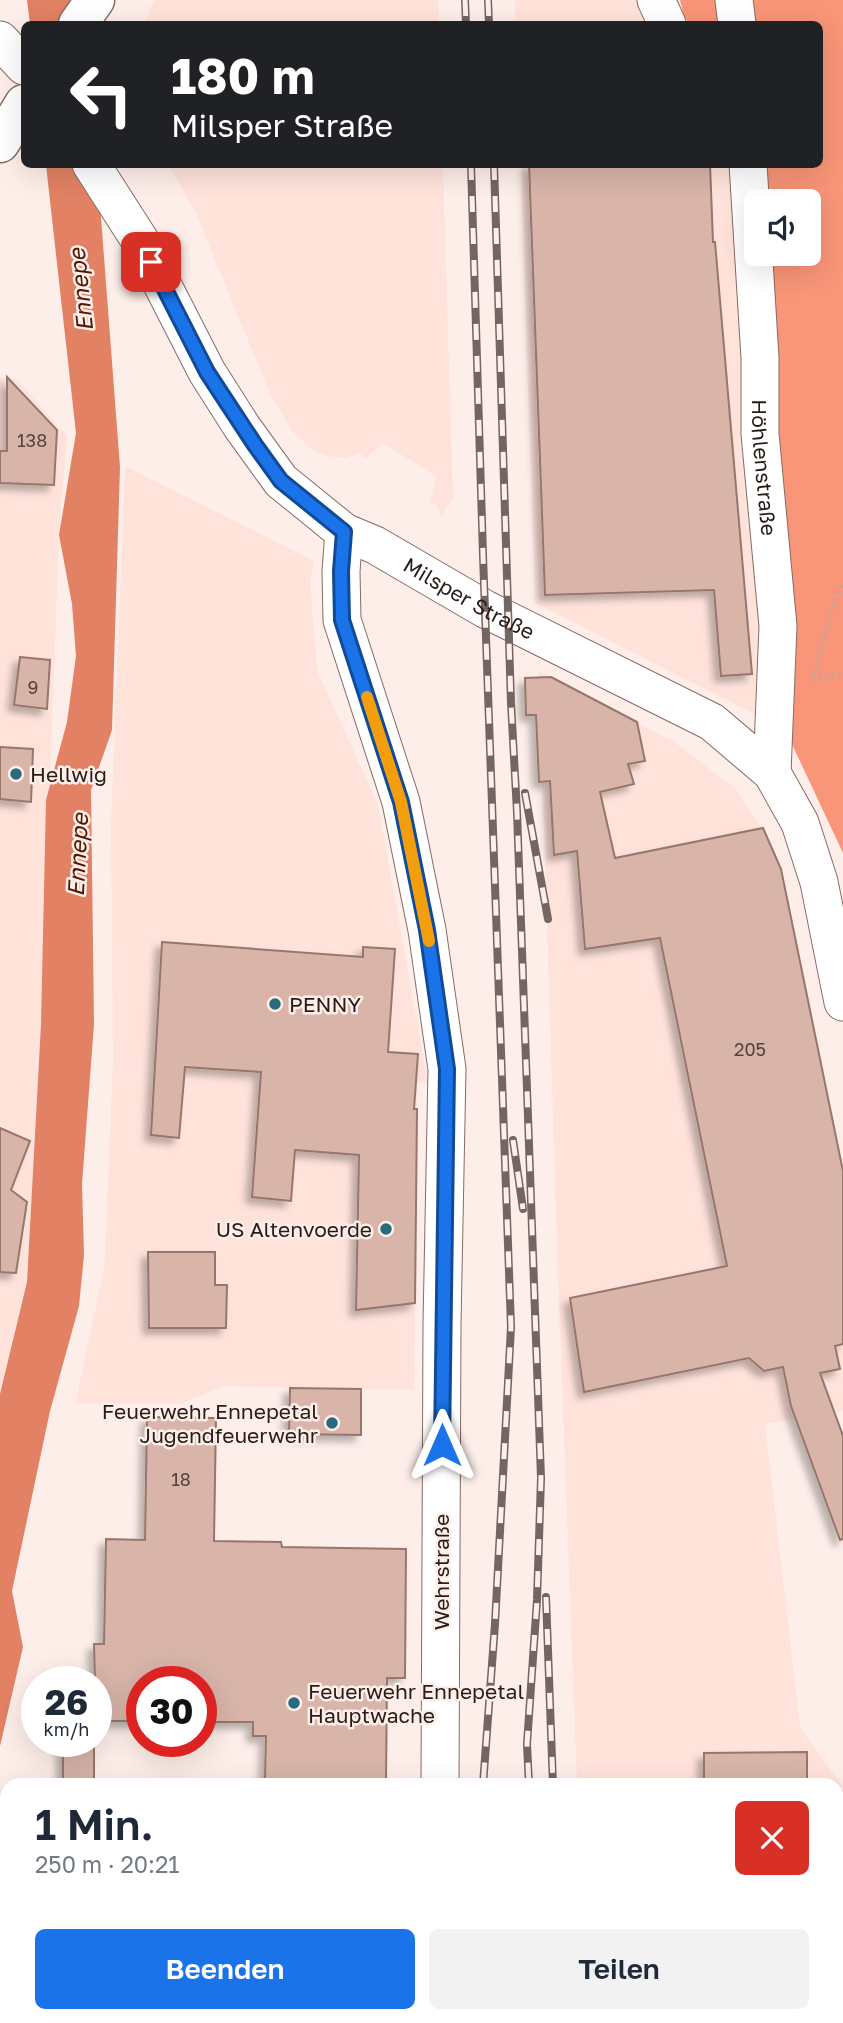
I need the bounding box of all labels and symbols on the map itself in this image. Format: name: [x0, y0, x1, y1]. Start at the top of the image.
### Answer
pin: [121, 232, 181, 292]
water label: Ennepe: [62, 246, 98, 333]
street label: Höhlenstraße: [746, 399, 782, 537]
house number: 138: [17, 429, 47, 451]
street label: Milsper Straße: [399, 551, 539, 645]
house number: 9: [28, 676, 38, 698]
place label: Hellwig: [30, 761, 107, 787]
marker: Hellwig: [8, 766, 24, 782]
water label: Ennepe: [61, 811, 93, 897]
place label: PENNY: [289, 991, 361, 1017]
marker: PENNY: [267, 996, 283, 1012]
house number: 205: [734, 1038, 766, 1060]
place label: US Altenvoerde: [216, 1216, 372, 1242]
marker: US Altenvoerde: [378, 1221, 394, 1237]
place label: Feuerwehr Ennepetal Jugendfeuerwehr: [102, 1398, 318, 1448]
position arrow: [405, 1408, 479, 1482]
marker: Feuerwehr Ennepetal Jugendfeuerwehr: [324, 1415, 340, 1431]
house number: 18: [171, 1468, 191, 1490]
street label: Wehrstraße: [428, 1514, 454, 1630]
speed limit sign: 30: [126, 1666, 217, 1757]
place label: Feuerwehr Ennepetal Hauptwache: [308, 1678, 524, 1728]
marker: Feuerwehr Ennepetal Hauptwache: [286, 1695, 302, 1711]

